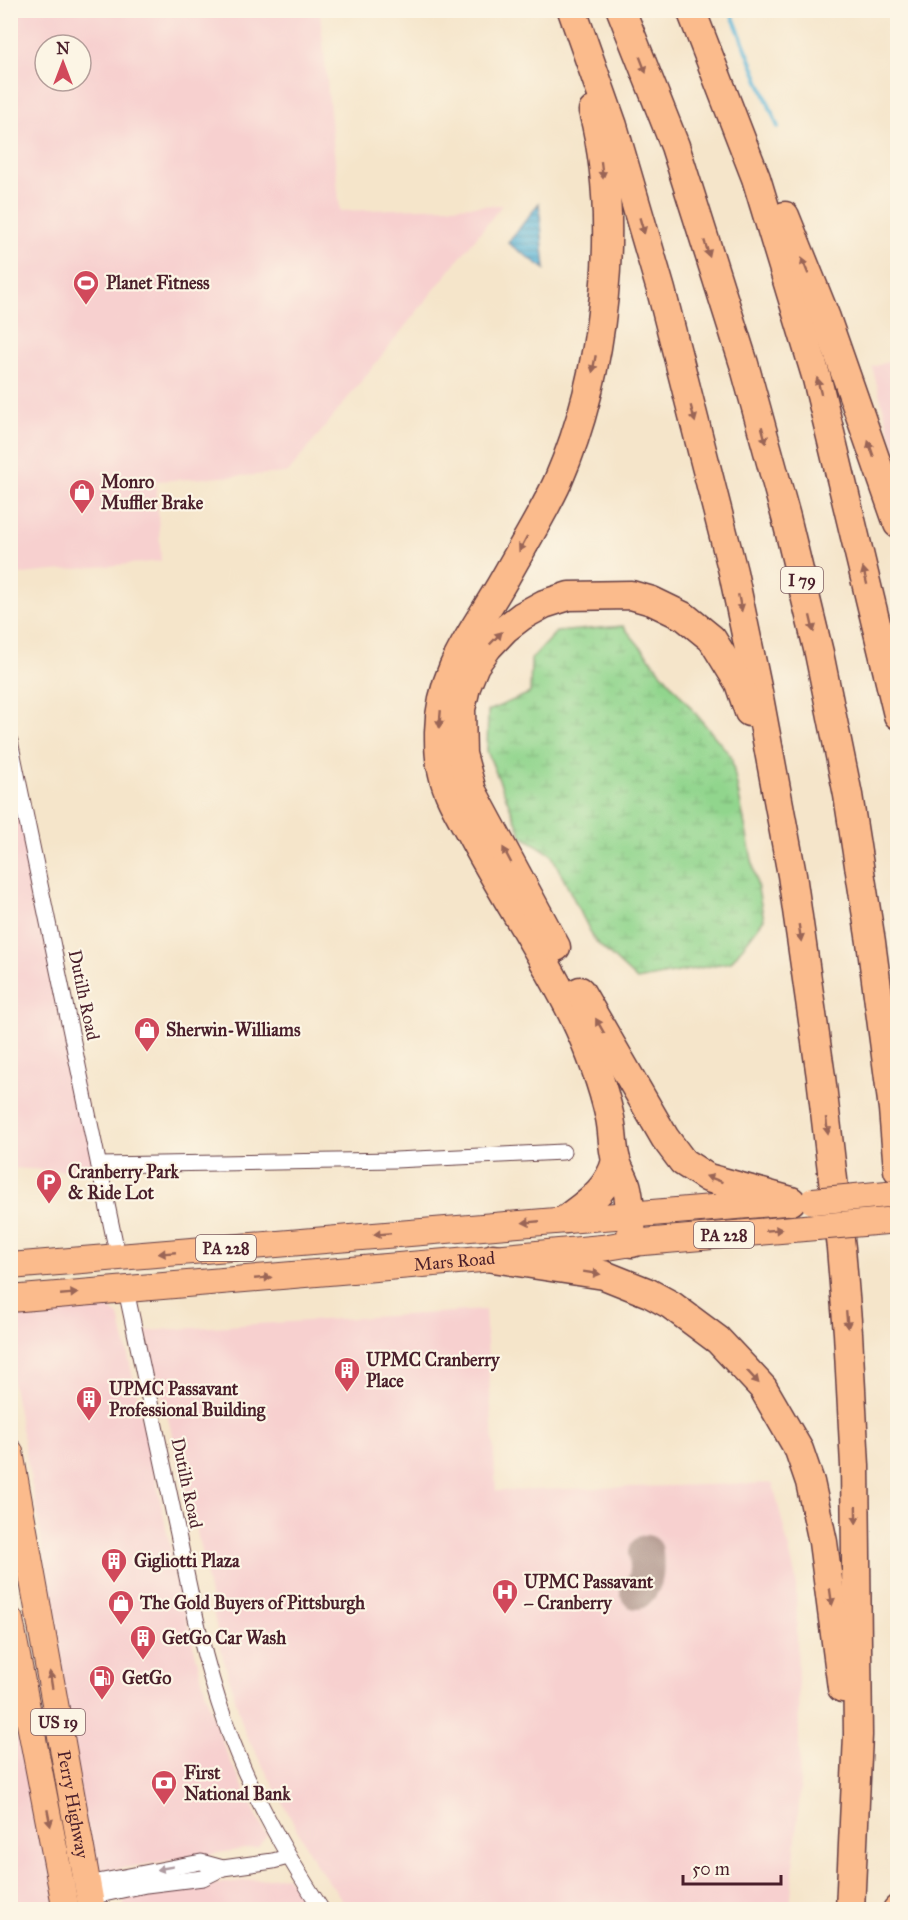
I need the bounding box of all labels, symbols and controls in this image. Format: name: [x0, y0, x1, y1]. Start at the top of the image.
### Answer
north arrow: [33, 33, 93, 93]
text: N: [56, 39, 70, 58]
one-way arrow: [639, 56, 649, 74]
one-way arrow: [597, 160, 607, 179]
one-way arrow: [638, 217, 647, 235]
one-way arrow: [703, 240, 713, 258]
one-way arrow: [800, 257, 809, 275]
sports icon: Planet Fitness: [71, 268, 101, 306]
place label: Planet Fitness: [106, 272, 210, 294]
one-way arrow: [589, 355, 598, 374]
one-way arrow: [813, 377, 823, 396]
one-way arrow: [689, 405, 699, 423]
one-way arrow: [760, 427, 769, 445]
one-way arrow: [866, 440, 876, 458]
place label: Monro Muffler Brake: [101, 471, 204, 514]
shop icon: Monro Muffler Brake: [67, 477, 97, 515]
one-way arrow: [518, 536, 528, 553]
road number: I 79: [781, 567, 823, 593]
one-way arrow: [860, 567, 870, 585]
one-way arrow: [736, 594, 745, 613]
one-way arrow: [808, 615, 818, 634]
one-way arrow: [489, 631, 503, 646]
one-way arrow: [435, 709, 445, 728]
one-way arrow: [502, 847, 512, 864]
one-way arrow: [796, 924, 805, 943]
street label: Dutilh Road: [64, 948, 104, 1042]
shop icon: Sherwin-Williams: [132, 1015, 162, 1053]
one-way arrow: [595, 1018, 606, 1034]
place label: Sherwin-Williams: [166, 1019, 301, 1041]
one-way arrow: [822, 1117, 832, 1136]
place label: Cranberry Park & Ride Lot: [68, 1161, 180, 1204]
parking icon: Cranberry Park & Ride Lot: [34, 1167, 64, 1205]
one-way arrow: [705, 1174, 723, 1184]
one-way arrow: [521, 1217, 540, 1227]
road number: PA 228: [694, 1222, 754, 1248]
one-way arrow: [765, 1226, 784, 1235]
one-way arrow: [373, 1229, 392, 1239]
road number: PA 228: [196, 1235, 256, 1261]
street label: Mars Road: [413, 1247, 496, 1276]
one-way arrow: [158, 1248, 177, 1257]
one-way arrow: [583, 1269, 602, 1278]
one-way arrow: [254, 1273, 273, 1283]
one-way arrow: [59, 1289, 78, 1299]
one-way arrow: [842, 1311, 852, 1330]
place label: UPMC Cranberry Place: [366, 1349, 501, 1392]
building icon: UPMC Cranberry Place: [332, 1355, 362, 1393]
one-way arrow: [746, 1370, 760, 1385]
place label: UPMC Passavant Professional Building: [109, 1378, 266, 1422]
building icon: UPMC Passavant Professional Building: [74, 1384, 104, 1422]
street label: Dutilh Road: [167, 1436, 207, 1530]
one-way arrow: [851, 1506, 861, 1525]
building icon: Gigliotti Plaza: [99, 1546, 129, 1584]
place label: Gigliotti Plaza: [134, 1550, 240, 1573]
place label: UPMC Passavant – Cranberry: [523, 1571, 654, 1615]
hospital icon: UPMC Passavant – Cranberry: [490, 1577, 520, 1615]
one-way arrow: [827, 1587, 836, 1606]
shop icon: The Gold Buyers of Pittsburgh: [106, 1588, 136, 1626]
place label: The Gold Buyers of Pittsburgh: [139, 1592, 366, 1615]
building icon: GetGo Car Wash: [128, 1623, 158, 1661]
place label: GetGo Car Wash: [162, 1627, 287, 1649]
fuel station icon: GetGo: [87, 1663, 117, 1701]
place label: GetGo: [122, 1667, 171, 1689]
one-way arrow: [46, 1671, 55, 1690]
road number: US 19: [31, 1709, 85, 1735]
street label: Perry Highway: [53, 1749, 94, 1861]
place label: First National Bank: [184, 1762, 291, 1805]
bank icon: First National Bank: [149, 1768, 179, 1806]
one-way arrow: [44, 1809, 53, 1828]
scale bar: [683, 1848, 780, 1886]
text: 50 m: [692, 1858, 730, 1880]
one-way arrow: [156, 1863, 175, 1872]

